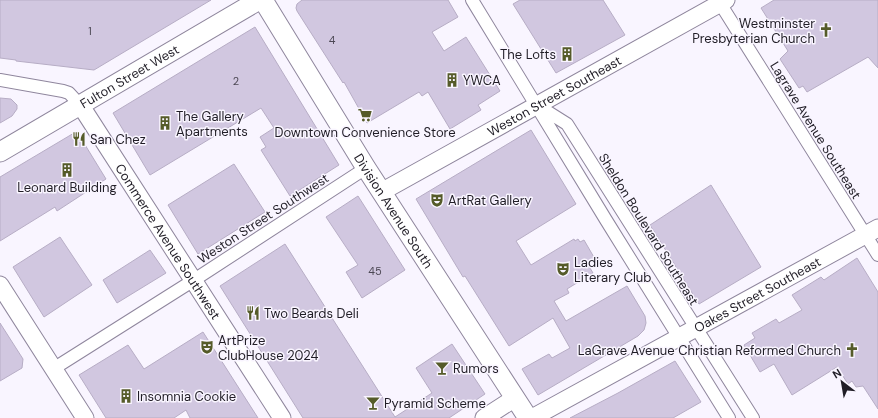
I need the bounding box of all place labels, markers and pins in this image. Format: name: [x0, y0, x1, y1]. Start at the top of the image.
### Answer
place label: Westminster Presbyterian Church: [692, 15, 815, 47]
church icon: Westminster Presbyterian Church: [818, 22, 834, 38]
place label: The Lofts: [500, 46, 556, 63]
building icon: The Lofts: [559, 46, 575, 62]
building icon: YWCA: [444, 72, 460, 88]
place label: YWCA: [463, 72, 501, 89]
supermarket icon: Downtown Convenience Store: [357, 107, 373, 123]
place label: The Gallery Apartments: [176, 108, 248, 140]
building icon: The Gallery Apartments: [157, 115, 173, 131]
place label: Downtown Convenience Store: [274, 124, 456, 141]
restaurant icon: San Chez: [71, 131, 87, 147]
place label: San Chez: [90, 131, 146, 148]
building icon: Leonard Building: [59, 162, 75, 178]
place label: Leonard Building: [17, 179, 117, 196]
theatre icon: ArtRat Gallery: [429, 192, 445, 208]
place label: ArtRat Gallery: [448, 192, 532, 209]
place label: Ladies Literary Club: [574, 254, 651, 286]
theatre icon: Ladies Literary Club: [555, 261, 571, 277]
restaurant icon: Two Beards Deli: [245, 305, 261, 321]
place label: Two Beards Deli: [264, 305, 359, 322]
place label: ArtPrize ClubHouse 2024: [218, 332, 319, 364]
theatre icon: ArtPrize ClubHouse 2024: [199, 339, 215, 355]
place label: LaGrave Avenue Christian Reformed Church: [578, 342, 841, 359]
church icon: LaGrave Avenue Christian Reformed Church: [844, 342, 860, 358]
bar icon: Rumors: [434, 360, 450, 376]
place label: Rumors: [453, 360, 499, 377]
building icon: Insomnia Cookie: [118, 388, 134, 404]
place label: Insomnia Cookie: [137, 388, 236, 405]
bar icon: Pyramid Scheme: [365, 395, 381, 411]
place label: Pyramid Scheme: [384, 395, 486, 412]

